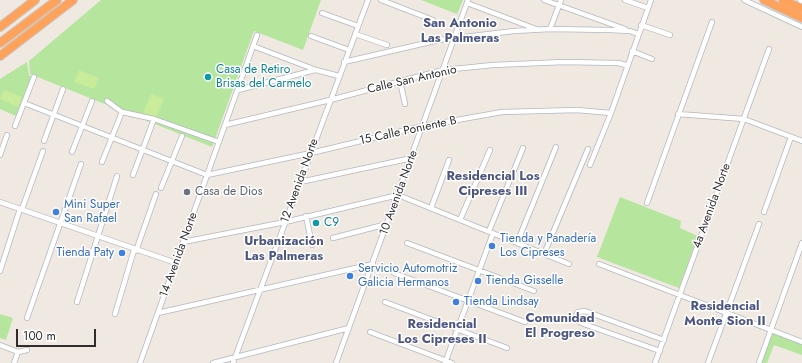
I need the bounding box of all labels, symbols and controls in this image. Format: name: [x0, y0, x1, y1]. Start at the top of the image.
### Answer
district label: San Antonio Las Palmeras: [421, 16, 499, 47]
place label: Casa de Retiro Brisas del Carmelo: [216, 63, 311, 91]
street label: Calle San Antonio: [366, 63, 458, 97]
marker: Casa de Retiro Brisas del Carmelo: [203, 72, 213, 82]
street label: 15 Calle Poniente B: [358, 114, 458, 148]
street label: 12 Avenida Norte: [278, 137, 322, 225]
street label: 10 Avenida Norte: [377, 149, 421, 237]
street label: 4a Avenida Norte: [690, 161, 734, 251]
district label: Residencial Los Cipreses III: [446, 169, 540, 200]
place label: Casa de Dios: [195, 185, 262, 199]
marker: Casa de Dios: [182, 187, 192, 197]
place label: Mini Super San Rafael: [64, 198, 120, 226]
marker: Mini Super San Rafael: [51, 207, 61, 217]
street label: 14 Avenida Norte: [157, 211, 201, 299]
place label: C9: [324, 216, 339, 230]
marker: C9: [311, 218, 321, 228]
place label: Tienda y Panadería Los Cipreses: [500, 232, 596, 260]
district label: Urbanización Las Palmeras: [244, 234, 324, 265]
marker: Tienda y Panadería Los Cipreses: [487, 241, 497, 251]
place label: Tienda Paty: [56, 246, 114, 260]
marker: Tienda Paty: [117, 248, 127, 258]
place label: Servicio Automotriz Galicia Hermanos: [358, 262, 458, 290]
marker: Servicio Automotriz Galicia Hermanos: [345, 271, 355, 281]
place label: Tienda Gisselle: [486, 274, 563, 288]
marker: Tienda Gisselle: [473, 276, 483, 286]
place label: Tienda Lindsay: [464, 295, 539, 309]
marker: Tienda Lindsay: [451, 297, 461, 307]
district label: Residencial Monte Sion II: [684, 299, 766, 330]
district label: Comunidad El Progreso: [525, 311, 595, 342]
district label: Residencial Los Cipreses II: [397, 317, 487, 348]
scale bar: [18, 321, 98, 347]
text: 100 m: [23, 327, 56, 345]

